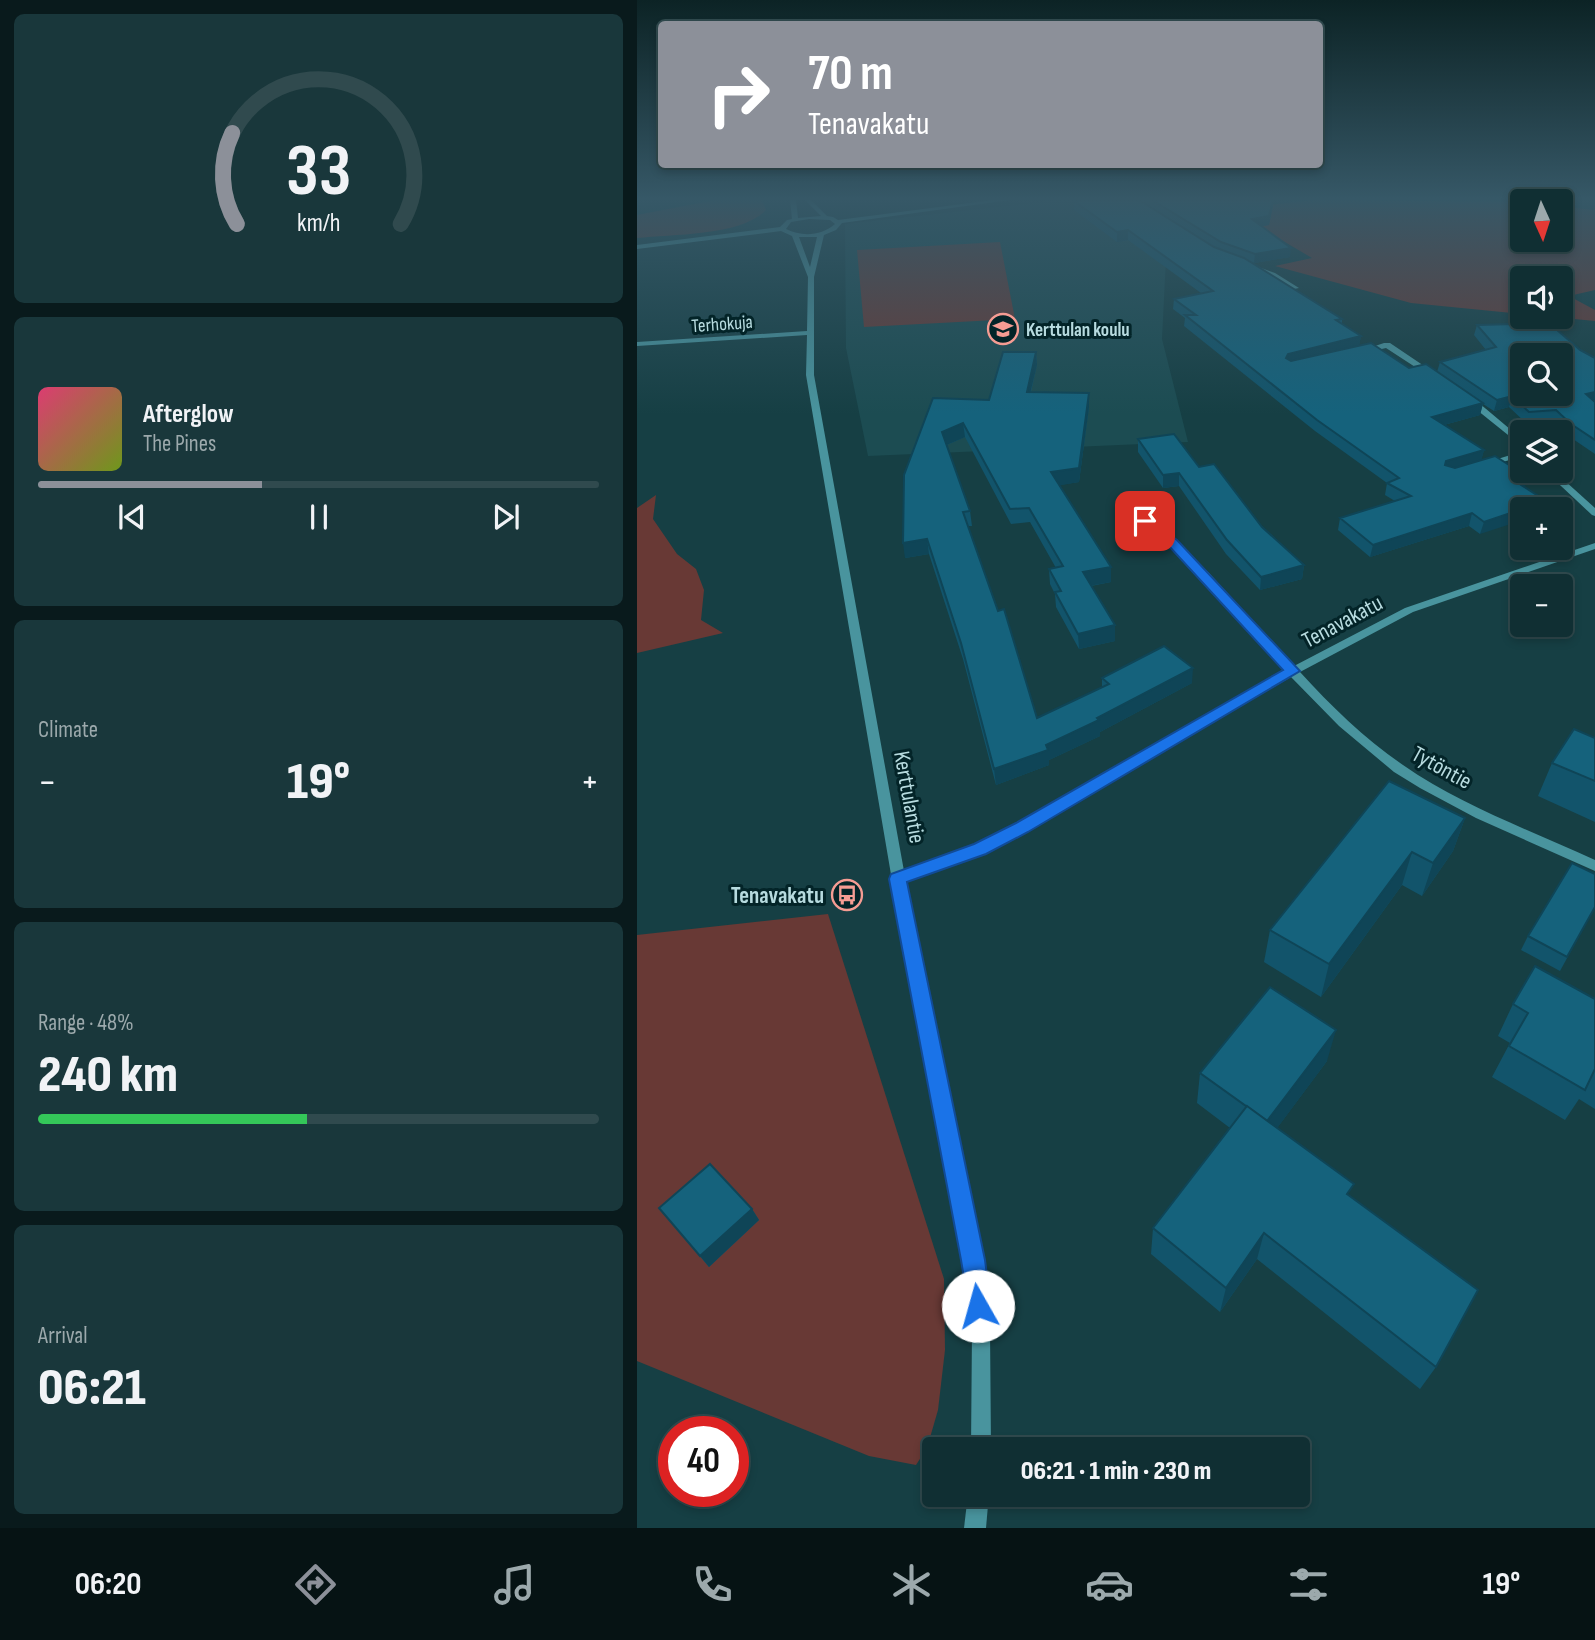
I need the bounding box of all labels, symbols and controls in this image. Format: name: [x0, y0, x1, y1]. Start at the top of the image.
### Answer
text: 70 m: [808, 45, 893, 104]
icon: right: [693, 49, 784, 140]
text: Tenavakatu: [808, 105, 929, 144]
text: 33: [286, 129, 351, 217]
north arrow: [1510, 189, 1573, 252]
map controls: [1510, 189, 1573, 637]
text: km/h: [297, 208, 340, 239]
button: sound: [1510, 266, 1573, 329]
street label: Terhokuja: [691, 311, 754, 338]
school or university icon: Kerttulan koulu: [986, 312, 1020, 346]
place label: Kerttulan koulu: [1026, 319, 1130, 342]
button: search: [1510, 343, 1573, 406]
text: Afterglow: [143, 399, 234, 430]
button: layers: [1510, 420, 1573, 483]
text: The Pines: [143, 430, 216, 458]
pin: [1115, 491, 1175, 551]
button: +: [1510, 497, 1573, 560]
icon: previous: [113, 498, 151, 536]
icon: pause: [300, 498, 338, 536]
icon: next: [487, 498, 525, 536]
icon: arrive: [1126, 502, 1164, 540]
button: −: [1510, 574, 1573, 637]
street label: Tenavakatu: [1297, 589, 1388, 655]
text: Climate: [38, 716, 98, 744]
street label: Tytöntie: [1407, 740, 1476, 796]
street label: Kerttulantie: [887, 749, 931, 846]
text: 19°: [287, 751, 350, 814]
text: −: [38, 760, 57, 805]
text: +: [580, 760, 599, 805]
bus stop icon: Tenavakatu: [830, 878, 864, 912]
place label: Tenavakatu: [731, 882, 824, 910]
text: Range · 48%: [38, 1009, 134, 1037]
text: 240 km: [38, 1044, 178, 1107]
position arrow: [941, 1269, 1015, 1343]
text: Arrival: [38, 1322, 87, 1350]
text: 06:21: [38, 1357, 146, 1420]
speed limit sign: 40: [658, 1416, 749, 1507]
text: 06:21 · 1 min · 230 m: [1021, 1456, 1211, 1487]
icon: directions: [291, 1560, 340, 1609]
icon: music: [490, 1560, 539, 1609]
icon: phone: [688, 1560, 737, 1609]
icon: climate: [887, 1560, 936, 1609]
icon: car: [1085, 1560, 1134, 1609]
icon: filters: [1284, 1560, 1333, 1609]
text: 06:20: [75, 1565, 141, 1604]
text: 19°: [1482, 1565, 1520, 1604]

